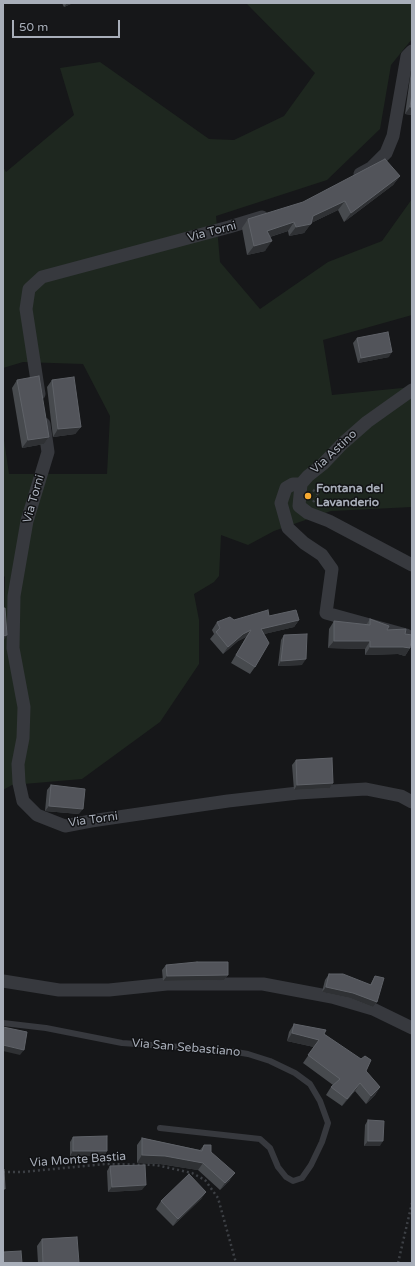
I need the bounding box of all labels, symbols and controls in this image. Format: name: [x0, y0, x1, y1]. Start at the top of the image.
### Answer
scale bar: [14, 12, 122, 38]
text: 50 m: [19, 20, 48, 34]
street label: Via Torni: [186, 219, 238, 245]
street label: Via Astino: [308, 427, 360, 477]
street label: Via Torni: [20, 473, 48, 525]
place label: Fontana del Lavanderio: [316, 482, 383, 510]
marker: Fontana del Lavanderio: [303, 491, 313, 501]
street label: Via Torni: [67, 809, 119, 831]
street label: Via San Sebastiano: [131, 1036, 241, 1060]
street label: Via Monte Bastia: [29, 1149, 127, 1171]

